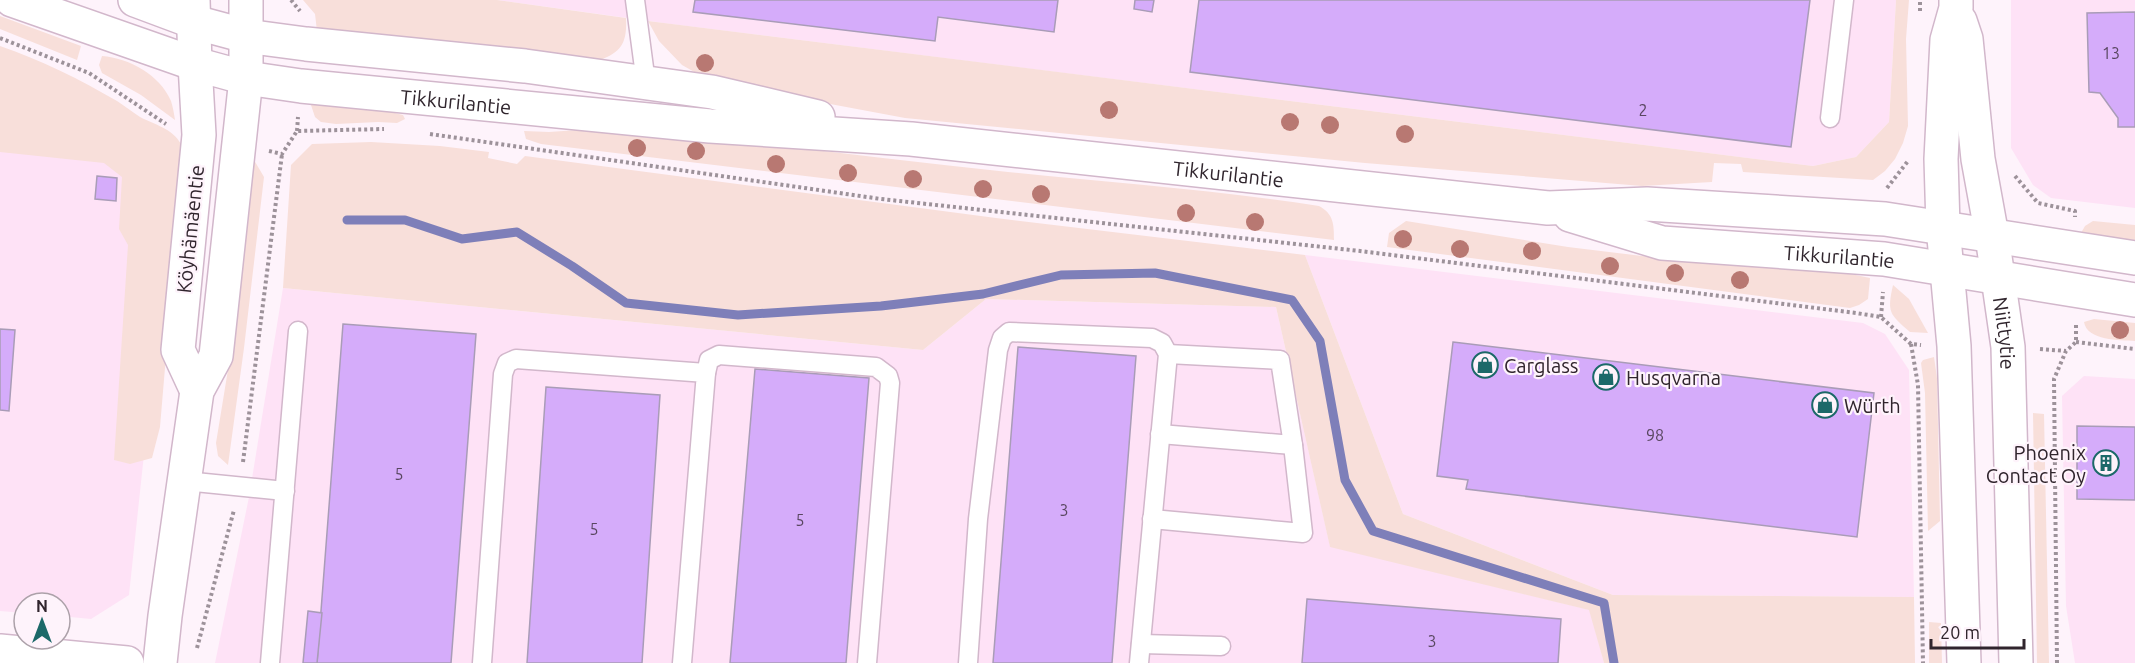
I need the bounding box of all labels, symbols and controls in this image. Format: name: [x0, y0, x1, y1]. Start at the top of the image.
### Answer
house number: 13: [2102, 44, 2120, 62]
street label: Tikkurilantie: [399, 84, 512, 118]
house number: 2: [1638, 101, 1648, 119]
street label: Tikkurilantie: [1172, 156, 1285, 191]
street label: Köyhämäentie: [172, 164, 208, 294]
street label: Tikkurilantie: [1783, 240, 1897, 272]
street label: Niittytie: [1989, 295, 2020, 370]
shop icon: Carglass: [1470, 350, 1500, 380]
place label: Carglass: [1504, 354, 1579, 377]
shop icon: Husqvarna: [1591, 362, 1621, 392]
place label: Husqvarna: [1626, 366, 1721, 389]
shop icon: Würth: [1810, 390, 1840, 420]
place label: Würth: [1844, 394, 1901, 417]
house number: 98: [1646, 426, 1664, 444]
place label: Phoenix Contact Oy: [1986, 441, 2086, 487]
building icon: Phoenix Contact Oy: [2091, 448, 2121, 478]
house number: 5: [394, 465, 404, 483]
house number: 3: [1059, 501, 1069, 519]
house number: 5: [795, 511, 805, 529]
house number: 5: [589, 520, 599, 538]
north arrow: [12, 591, 72, 651]
text: N: [36, 597, 48, 615]
scale bar: [1931, 612, 2024, 650]
text: 20 m: [1940, 622, 1980, 642]
house number: 3: [1427, 632, 1437, 650]

